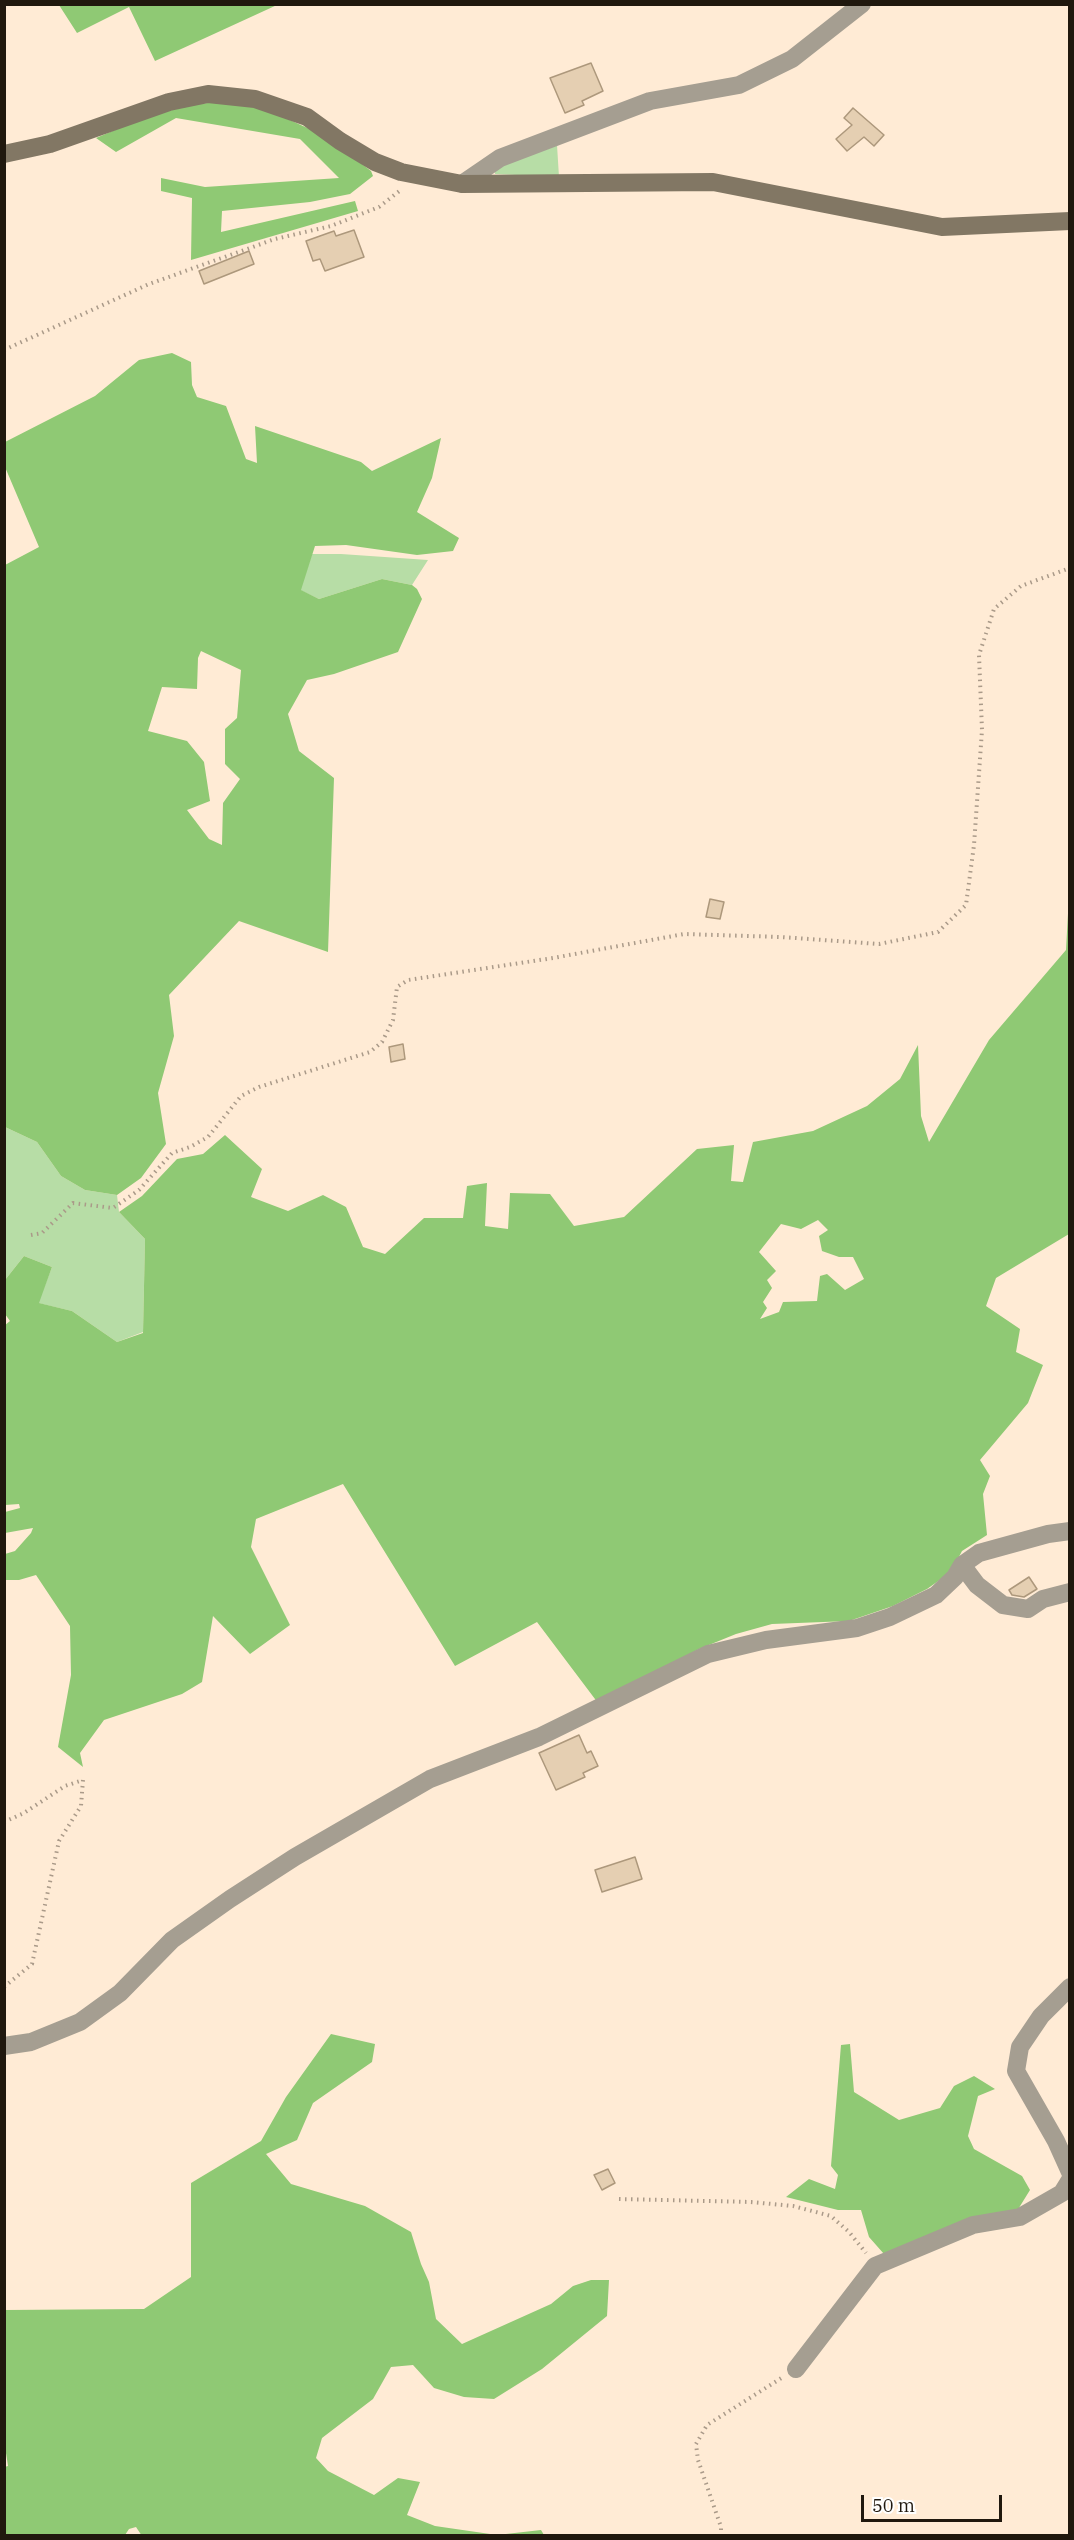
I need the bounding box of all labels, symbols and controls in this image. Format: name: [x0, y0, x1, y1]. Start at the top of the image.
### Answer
scale bar: [864, 2483, 1005, 2521]
text: 50 m: [872, 2494, 915, 2517]

